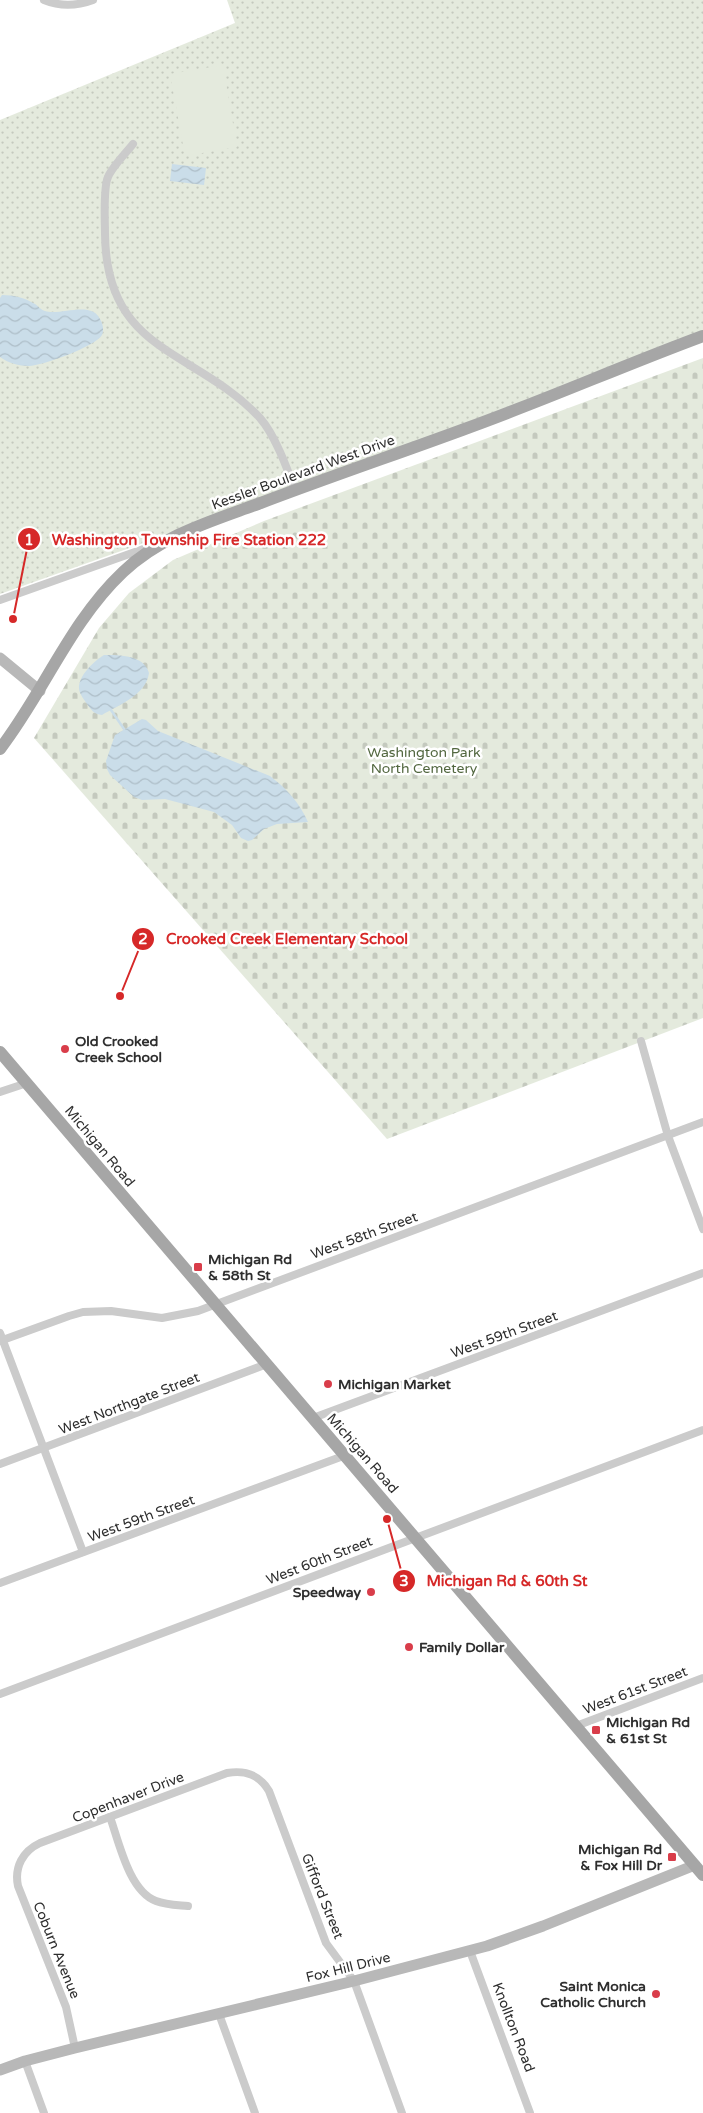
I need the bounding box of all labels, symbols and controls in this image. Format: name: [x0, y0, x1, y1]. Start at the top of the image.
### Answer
street label: Kessler Boulevard West Drive: [209, 431, 397, 514]
callout: Washington Township Fire Station 222: [16, 524, 336, 554]
text: 1: [24, 531, 34, 549]
text: Washington Township Fire Station 222: [52, 531, 326, 550]
park label: Washington Park North Cemetery: [367, 744, 481, 777]
callout: Crooked Creek Elementary School: [131, 924, 418, 954]
text: 2: [138, 930, 148, 948]
text: Crooked Creek Elementary School: [166, 930, 408, 949]
place label: Old Crooked Creek School: [75, 1033, 162, 1066]
marker: Old Crooked Creek School: [59, 1043, 71, 1055]
street label: Michigan Road: [61, 1102, 138, 1190]
street label: West 58th Street: [309, 1208, 420, 1263]
place label: Michigan Rd & 58th St: [208, 1251, 292, 1284]
marker: Michigan Rd & 58th St: [192, 1261, 204, 1273]
street label: West 59th Street: [449, 1307, 560, 1362]
street label: West Northgate Street: [56, 1369, 202, 1438]
place label: Michigan Market: [338, 1376, 451, 1393]
marker: Michigan Market: [322, 1378, 334, 1390]
street label: Michigan Road: [323, 1410, 402, 1497]
street label: West 59th Street: [86, 1491, 197, 1546]
street label: West 60th Street: [264, 1532, 375, 1589]
callout: Michigan Rd & 60th St: [392, 1566, 598, 1596]
text: 3: [399, 1572, 409, 1590]
text: Michigan Rd & 60th St: [426, 1572, 588, 1591]
place label: Speedway: [293, 1584, 361, 1601]
marker: Speedway: [365, 1586, 377, 1598]
place label: Family Dollar: [419, 1639, 505, 1656]
marker: Family Dollar: [403, 1641, 415, 1653]
street label: West 61st Street: [581, 1663, 690, 1718]
place label: Michigan Rd & 61st St: [606, 1714, 690, 1747]
marker: Michigan Rd & 61st St: [590, 1724, 602, 1736]
street label: Copenhaver Drive: [70, 1768, 187, 1827]
place label: Michigan Rd & Fox Hill Dr: [578, 1841, 663, 1874]
street label: Gifford Street: [298, 1851, 348, 1942]
marker: Michigan Rd & Fox Hill Dr: [666, 1851, 678, 1863]
street label: Coburn Avenue: [29, 1899, 84, 2001]
street label: Fox Hill Drive: [304, 1949, 392, 1986]
place label: Saint Monica Catholic Church: [540, 1978, 646, 2011]
street label: Knollton Road: [489, 1980, 538, 2074]
marker: Saint Monica Catholic Church: [650, 1988, 662, 2000]

